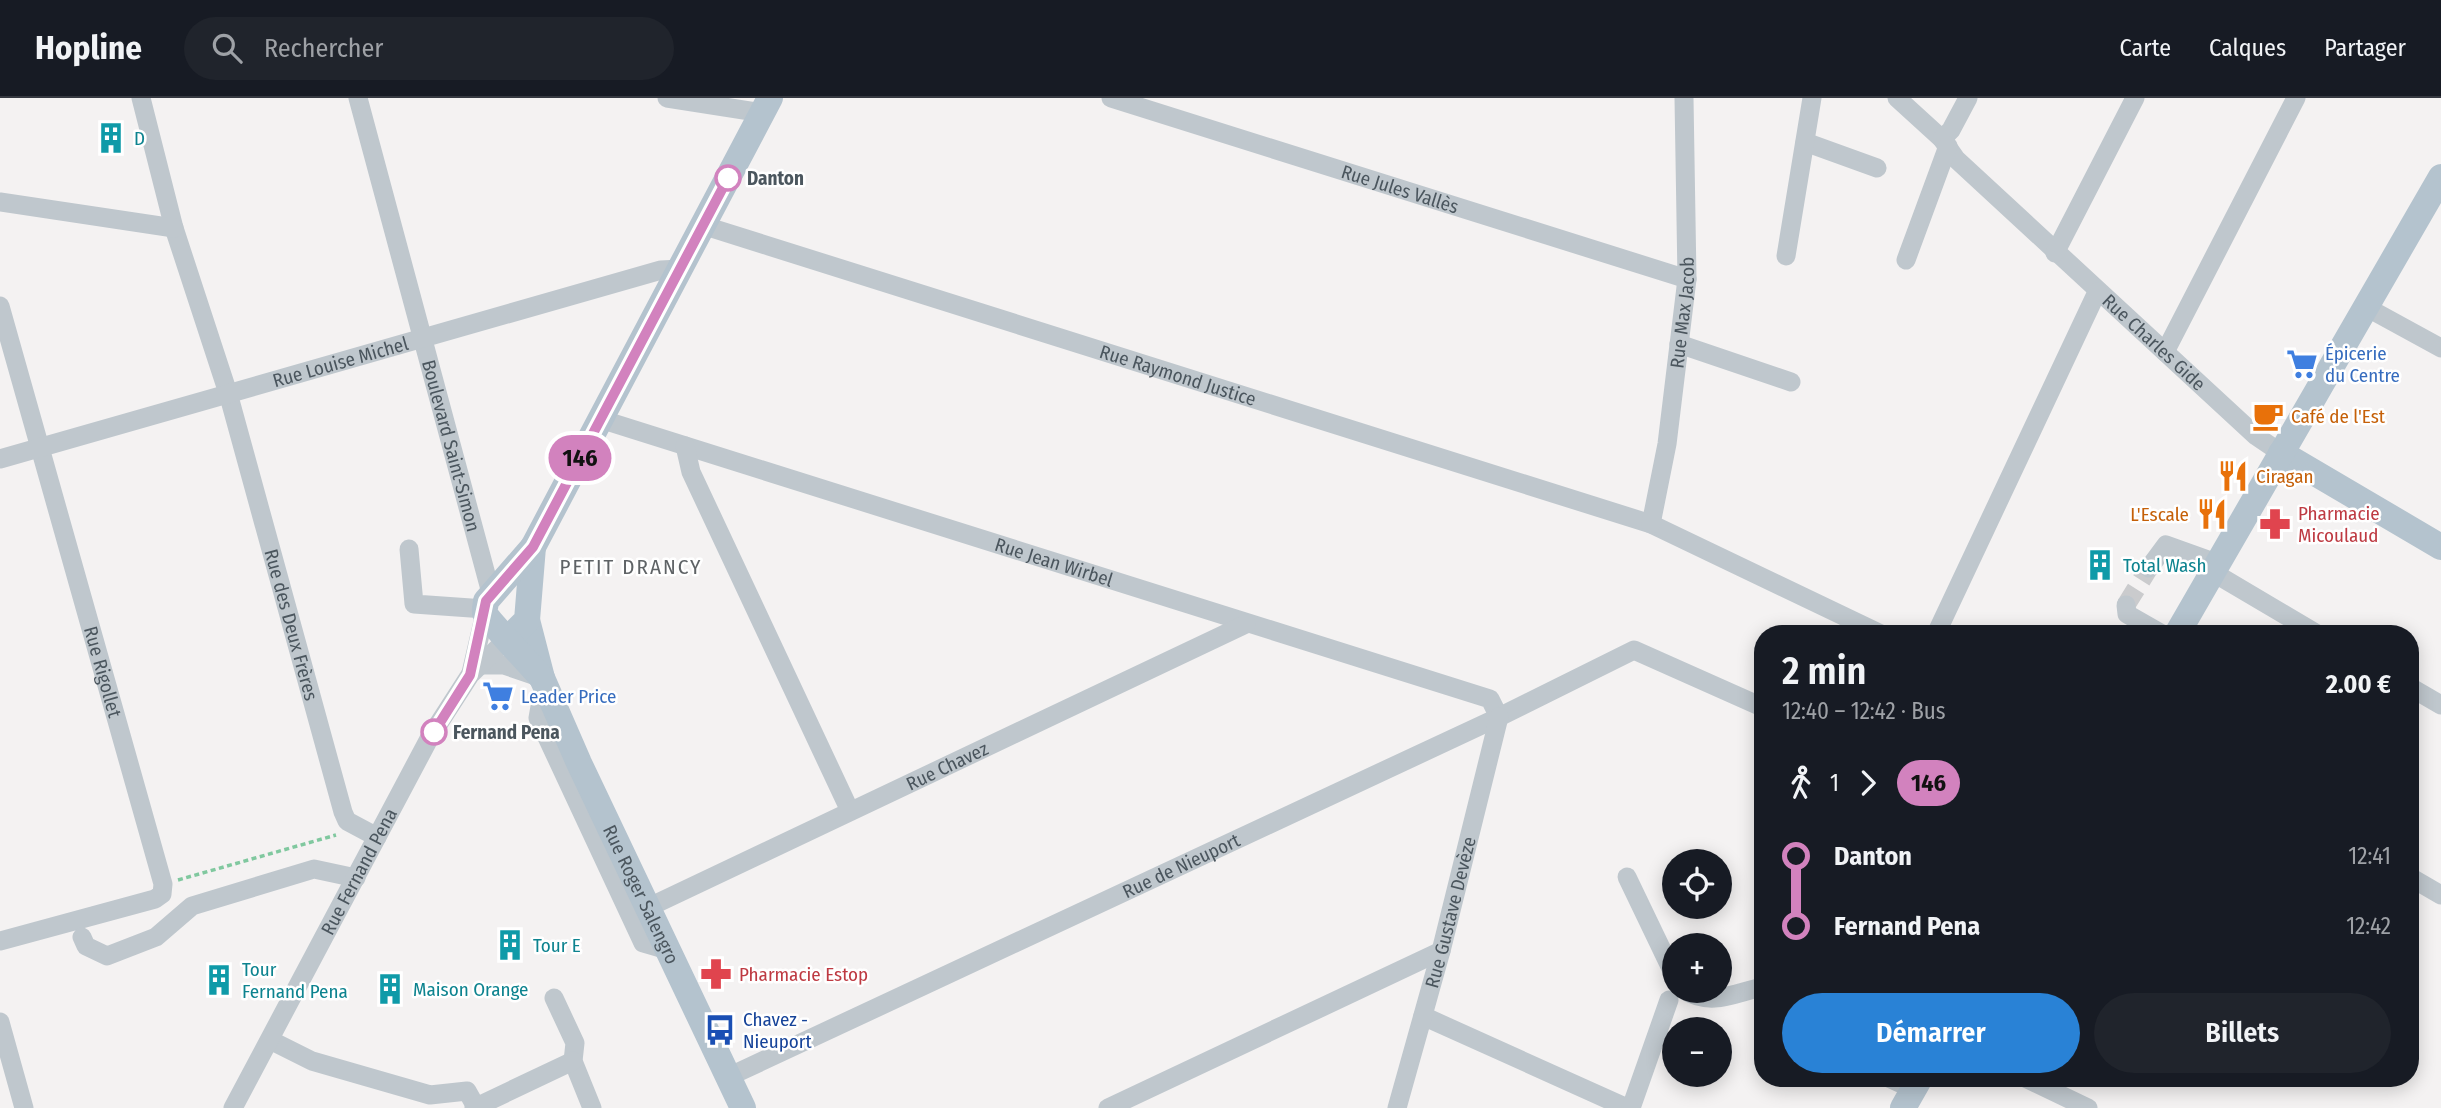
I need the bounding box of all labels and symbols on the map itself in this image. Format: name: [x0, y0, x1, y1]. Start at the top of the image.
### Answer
building icon: D: [94, 121, 128, 155]
place label: D: [134, 127, 145, 150]
street label: Rue Jules Vallès: [1338, 160, 1461, 219]
marker: Danton: [715, 165, 741, 191]
place label: Danton: [747, 167, 804, 190]
street label: Rue Max Jacob: [1665, 257, 1699, 370]
street label: Rue Charles Gide: [2098, 289, 2210, 395]
street label: Rue Louise Michel: [270, 332, 411, 392]
street label: Rue Raymond Justice: [1097, 340, 1259, 411]
place label: Épicerie du Centre: [2325, 342, 2400, 387]
supermarket icon: Épicerie du Centre: [2285, 347, 2319, 381]
street label: Boulevard Saint-Simon: [417, 357, 485, 534]
cafe icon: Café de l'Est: [2251, 399, 2285, 433]
place label: Café de l'Est: [2291, 405, 2386, 428]
line badge: 146: [540, 435, 620, 481]
restaurant icon: Ciragan: [2216, 459, 2250, 493]
place label: Ciragan: [2256, 465, 2314, 488]
restaurant icon: L'Escale: [2195, 497, 2229, 531]
place label: Pharmacie Micoulaud: [2298, 502, 2380, 547]
place label: L'Escale: [2130, 503, 2189, 526]
pharmacy icon: Pharmacie Micoulaud: [2258, 507, 2292, 541]
street label: Rue Jean Wirbel: [992, 533, 1116, 592]
street label: Rue des Deux Frères: [259, 546, 323, 703]
building icon: Total Wash: [2083, 548, 2117, 582]
district label: PETIT DRANCY: [560, 554, 702, 580]
place label: Total Wash: [2123, 554, 2206, 577]
street label: Rue Rigollet: [79, 624, 127, 721]
supermarket icon: Leader Price: [481, 679, 515, 713]
place label: Leader Price: [521, 685, 616, 708]
marker: Fernand Pena: [421, 719, 447, 745]
place label: Fernand Pena: [453, 721, 560, 744]
street label: Rue Chavez: [903, 737, 992, 795]
street label: Rue Fernand Pena: [316, 804, 402, 939]
street label: Rue Roger Salengro: [598, 821, 684, 968]
street label: Rue de Nieuport: [1119, 828, 1244, 903]
street label: Rue Gustave Devèze: [1420, 834, 1481, 991]
building icon: Tour E: [493, 928, 527, 962]
place label: Tour E: [533, 934, 581, 957]
pharmacy icon: Pharmacie Estop: [699, 957, 733, 991]
place label: Tour Fernand Pena: [242, 958, 348, 1003]
building icon: Tour Fernand Pena: [202, 963, 236, 997]
place label: Pharmacie Estop: [739, 963, 868, 986]
building icon: Maison Orange: [373, 972, 407, 1006]
place label: Maison Orange: [413, 978, 529, 1001]
place label: Chavez - Nieuport: [743, 1008, 812, 1053]
bus stop icon: Chavez - Nieuport: [703, 1013, 737, 1047]

